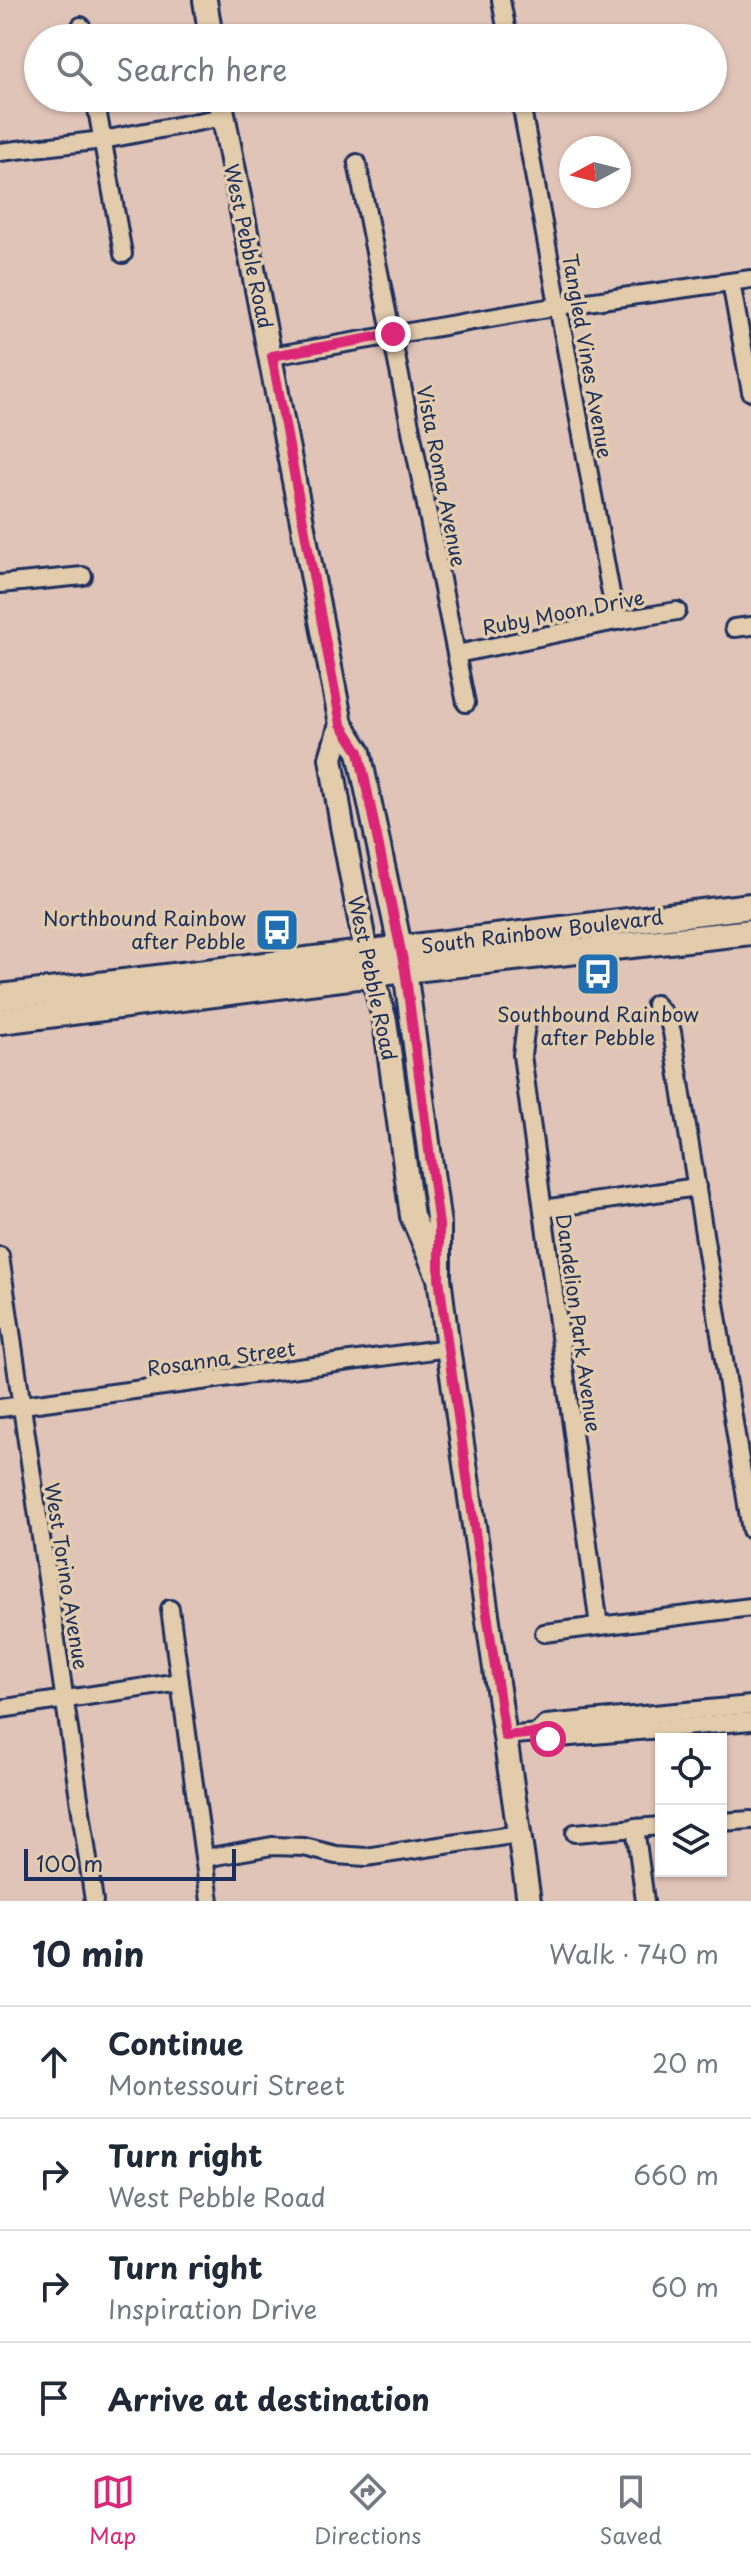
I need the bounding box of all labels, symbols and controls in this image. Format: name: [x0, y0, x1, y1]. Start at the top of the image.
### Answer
search box: [24, 24, 727, 112]
icon: search: [52, 46, 96, 90]
text: Search here: [116, 46, 288, 91]
north arrow: [559, 136, 631, 208]
street label: West Pebble Road: [217, 161, 281, 331]
street label: Tangled Vines Avenue: [555, 251, 621, 461]
route end: [375, 316, 411, 352]
street label: Vista Roma Avenue: [410, 383, 474, 569]
street label: Ruby Moon Drive: [479, 582, 647, 642]
street label: West Pebble Road: [341, 893, 405, 1063]
street label: South Rainbow Boulevard: [419, 901, 665, 961]
place label: Northbound Rainbow after Pebble: [43, 903, 247, 956]
bus stop icon: Northbound Rainbow after Pebble: [253, 906, 301, 954]
bus stop icon: Southbound Rainbow after Pebble: [574, 950, 622, 998]
place label: Southbound Rainbow after Pebble: [497, 999, 699, 1052]
street label: Dandelion Park Avenue: [549, 1212, 609, 1434]
street label: Rosanna Street: [145, 1333, 297, 1383]
street label: West Torino Avenue: [37, 1480, 97, 1672]
route start: [530, 1721, 566, 1757]
map controls: [655, 1733, 727, 1877]
button: locate: [655, 1733, 727, 1805]
button: layers: [655, 1805, 727, 1877]
scale bar: [24, 1845, 236, 1881]
text: 100 m: [36, 1846, 103, 1879]
text: 10 min: [32, 1927, 145, 1979]
text: Walk · 740 m: [549, 1934, 719, 1973]
text: Continue: [108, 2020, 243, 2065]
icon: ahead: [32, 2040, 76, 2084]
text: 20 m: [652, 2043, 719, 2082]
text: Montessouri Street: [108, 2065, 345, 2104]
text: Turn right: [108, 2132, 263, 2177]
icon: right: [32, 2152, 76, 2196]
text: 660 m: [633, 2155, 719, 2194]
text: West Pebble Road: [108, 2177, 326, 2216]
text: Turn right: [108, 2244, 263, 2289]
icon: right: [32, 2264, 76, 2308]
text: 60 m: [651, 2267, 719, 2306]
text: Inspiration Drive: [108, 2289, 317, 2328]
icon: arrive: [32, 2376, 76, 2420]
text: Arrive at destination: [108, 2376, 430, 2421]
tab: Map: [89, 2470, 136, 2551]
tab: Directions: [314, 2470, 421, 2551]
tab: Saved: [599, 2470, 662, 2551]

